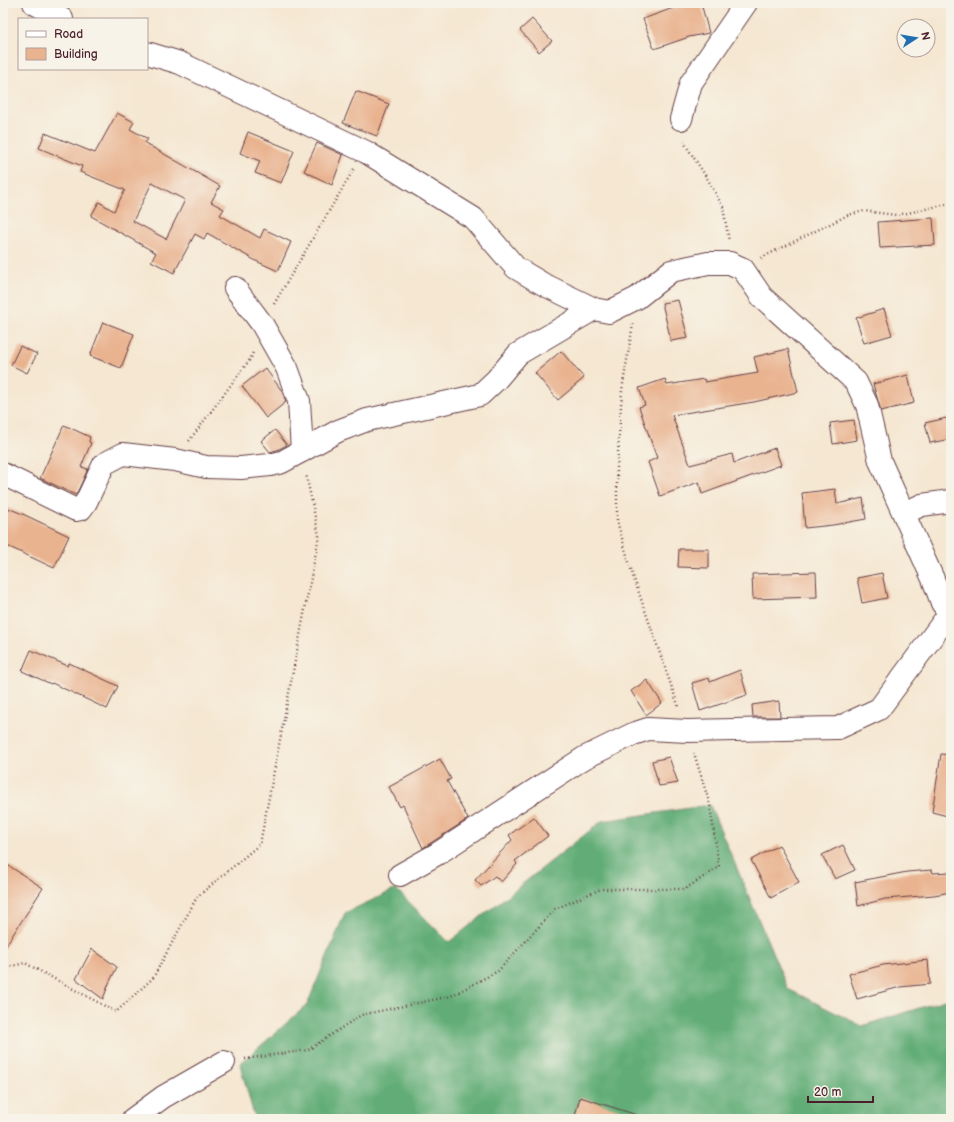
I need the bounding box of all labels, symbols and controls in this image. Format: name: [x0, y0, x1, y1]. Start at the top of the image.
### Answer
legend: [18, 18, 148, 70]
north arrow: [896, 18, 936, 58]
text: Road: [54, 27, 83, 42]
text: N: [918, 31, 933, 41]
text: Building: [54, 47, 98, 62]
scale bar: [808, 1078, 873, 1104]
text: 20 m: [814, 1085, 841, 1100]

